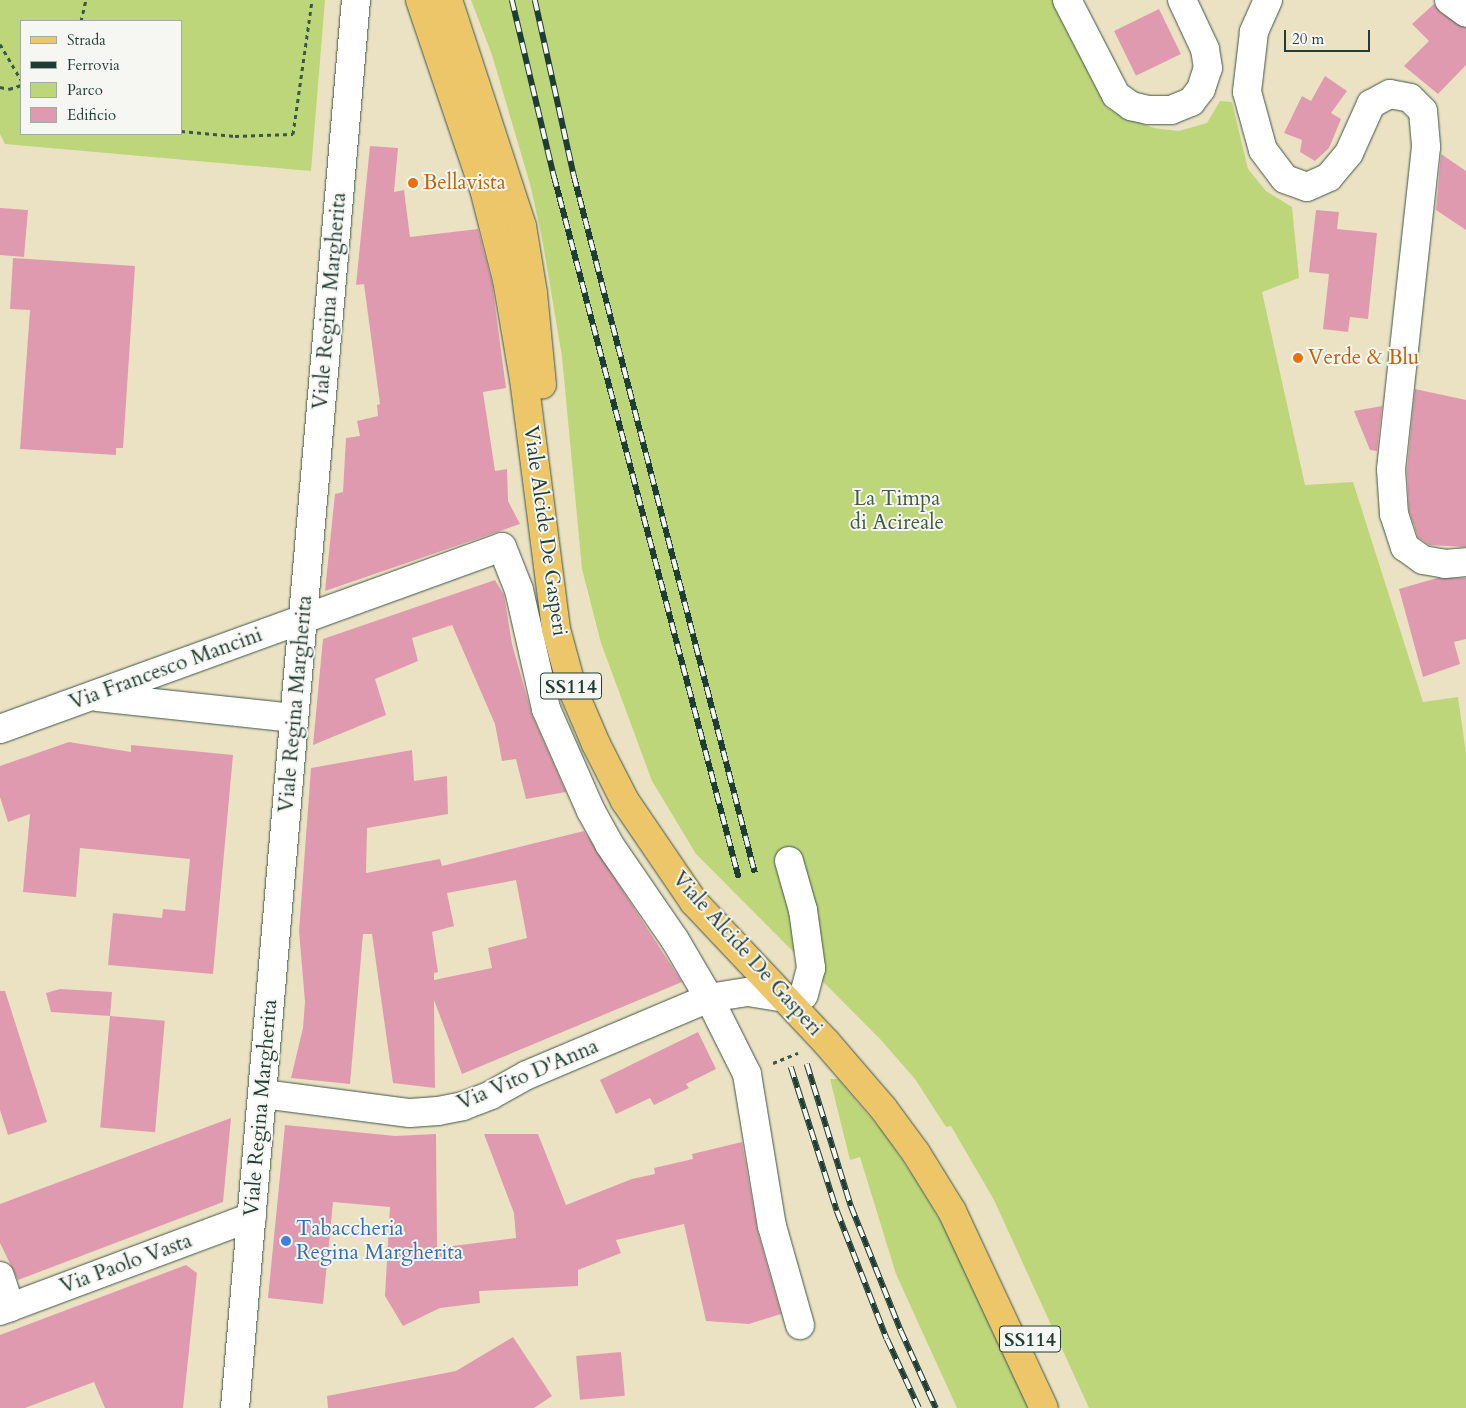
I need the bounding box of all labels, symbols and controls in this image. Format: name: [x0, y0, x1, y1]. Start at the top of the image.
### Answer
legend: [20, 20, 182, 135]
scale bar: [1286, 20, 1372, 52]
text: 20 m: [1292, 29, 1324, 49]
text: Strada: [67, 30, 106, 50]
text: Ferrovia: [67, 55, 120, 75]
text: Parco: [67, 80, 103, 100]
text: Edificio: [67, 105, 116, 125]
place label: Bellavista: [423, 170, 506, 196]
marker: Bellavista: [407, 177, 419, 189]
street label: Viale Regina Margherita: [308, 191, 352, 411]
place label: Verde & Blu: [1308, 345, 1419, 371]
marker: Verde & Blu: [1292, 352, 1304, 364]
street label: Viale Alcide De Gasperi: [518, 424, 572, 638]
park label: La Timpa di Acireale: [850, 486, 944, 536]
street label: Viale Regina Margherita: [274, 594, 318, 814]
street label: Via Francesco Mancini: [66, 622, 266, 716]
road number: SS114: [540, 668, 602, 704]
street label: Viale Alcide De Gasperi: [667, 867, 827, 1041]
street label: Viale Regina Margherita: [239, 998, 283, 1218]
street label: Via Vito D'Anna: [454, 1034, 602, 1116]
place label: Tabaccheria Regina Margherita: [296, 1216, 463, 1266]
street label: Via Paolo Vasta: [57, 1228, 195, 1300]
marker: Tabaccheria Regina Margherita: [280, 1235, 292, 1247]
road number: SS114: [999, 1322, 1061, 1356]

